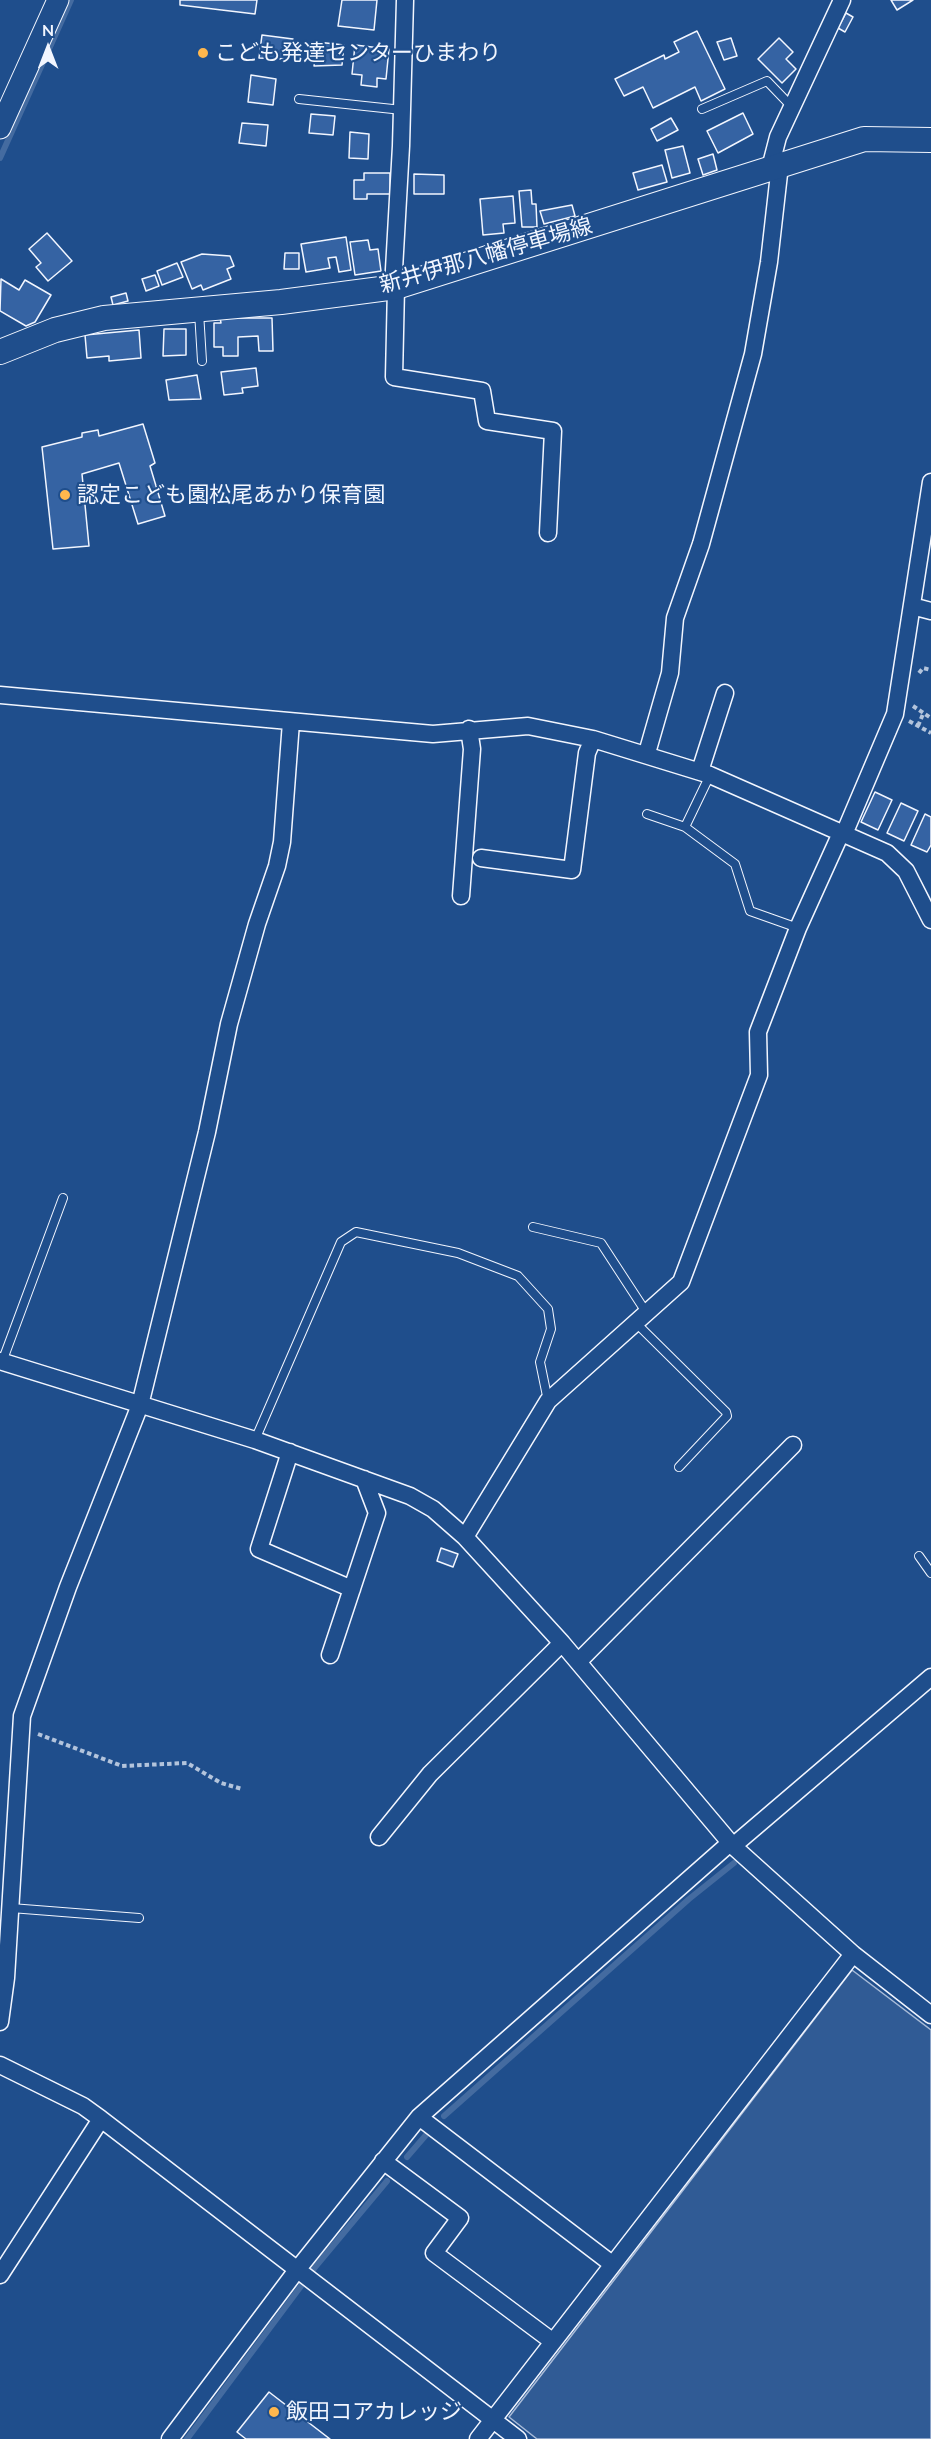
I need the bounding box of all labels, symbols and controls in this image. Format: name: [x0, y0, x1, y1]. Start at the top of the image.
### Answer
north arrow: [18, 18, 78, 78]
text: N: [42, 20, 54, 40]
place label: こども発達センターひまわり: [215, 40, 501, 66]
marker: こども発達センターひまわり: [196, 46, 210, 60]
street label: 新井伊那八幡停車場線: [377, 213, 595, 299]
place label: 認定こども園松尾あかり保育園: [77, 482, 385, 508]
marker: 認定こども園松尾あかり保育園: [58, 488, 72, 502]
place label: 飯田コアカレッジ: [286, 2399, 462, 2425]
marker: 飯田コアカレッジ: [267, 2405, 281, 2419]

